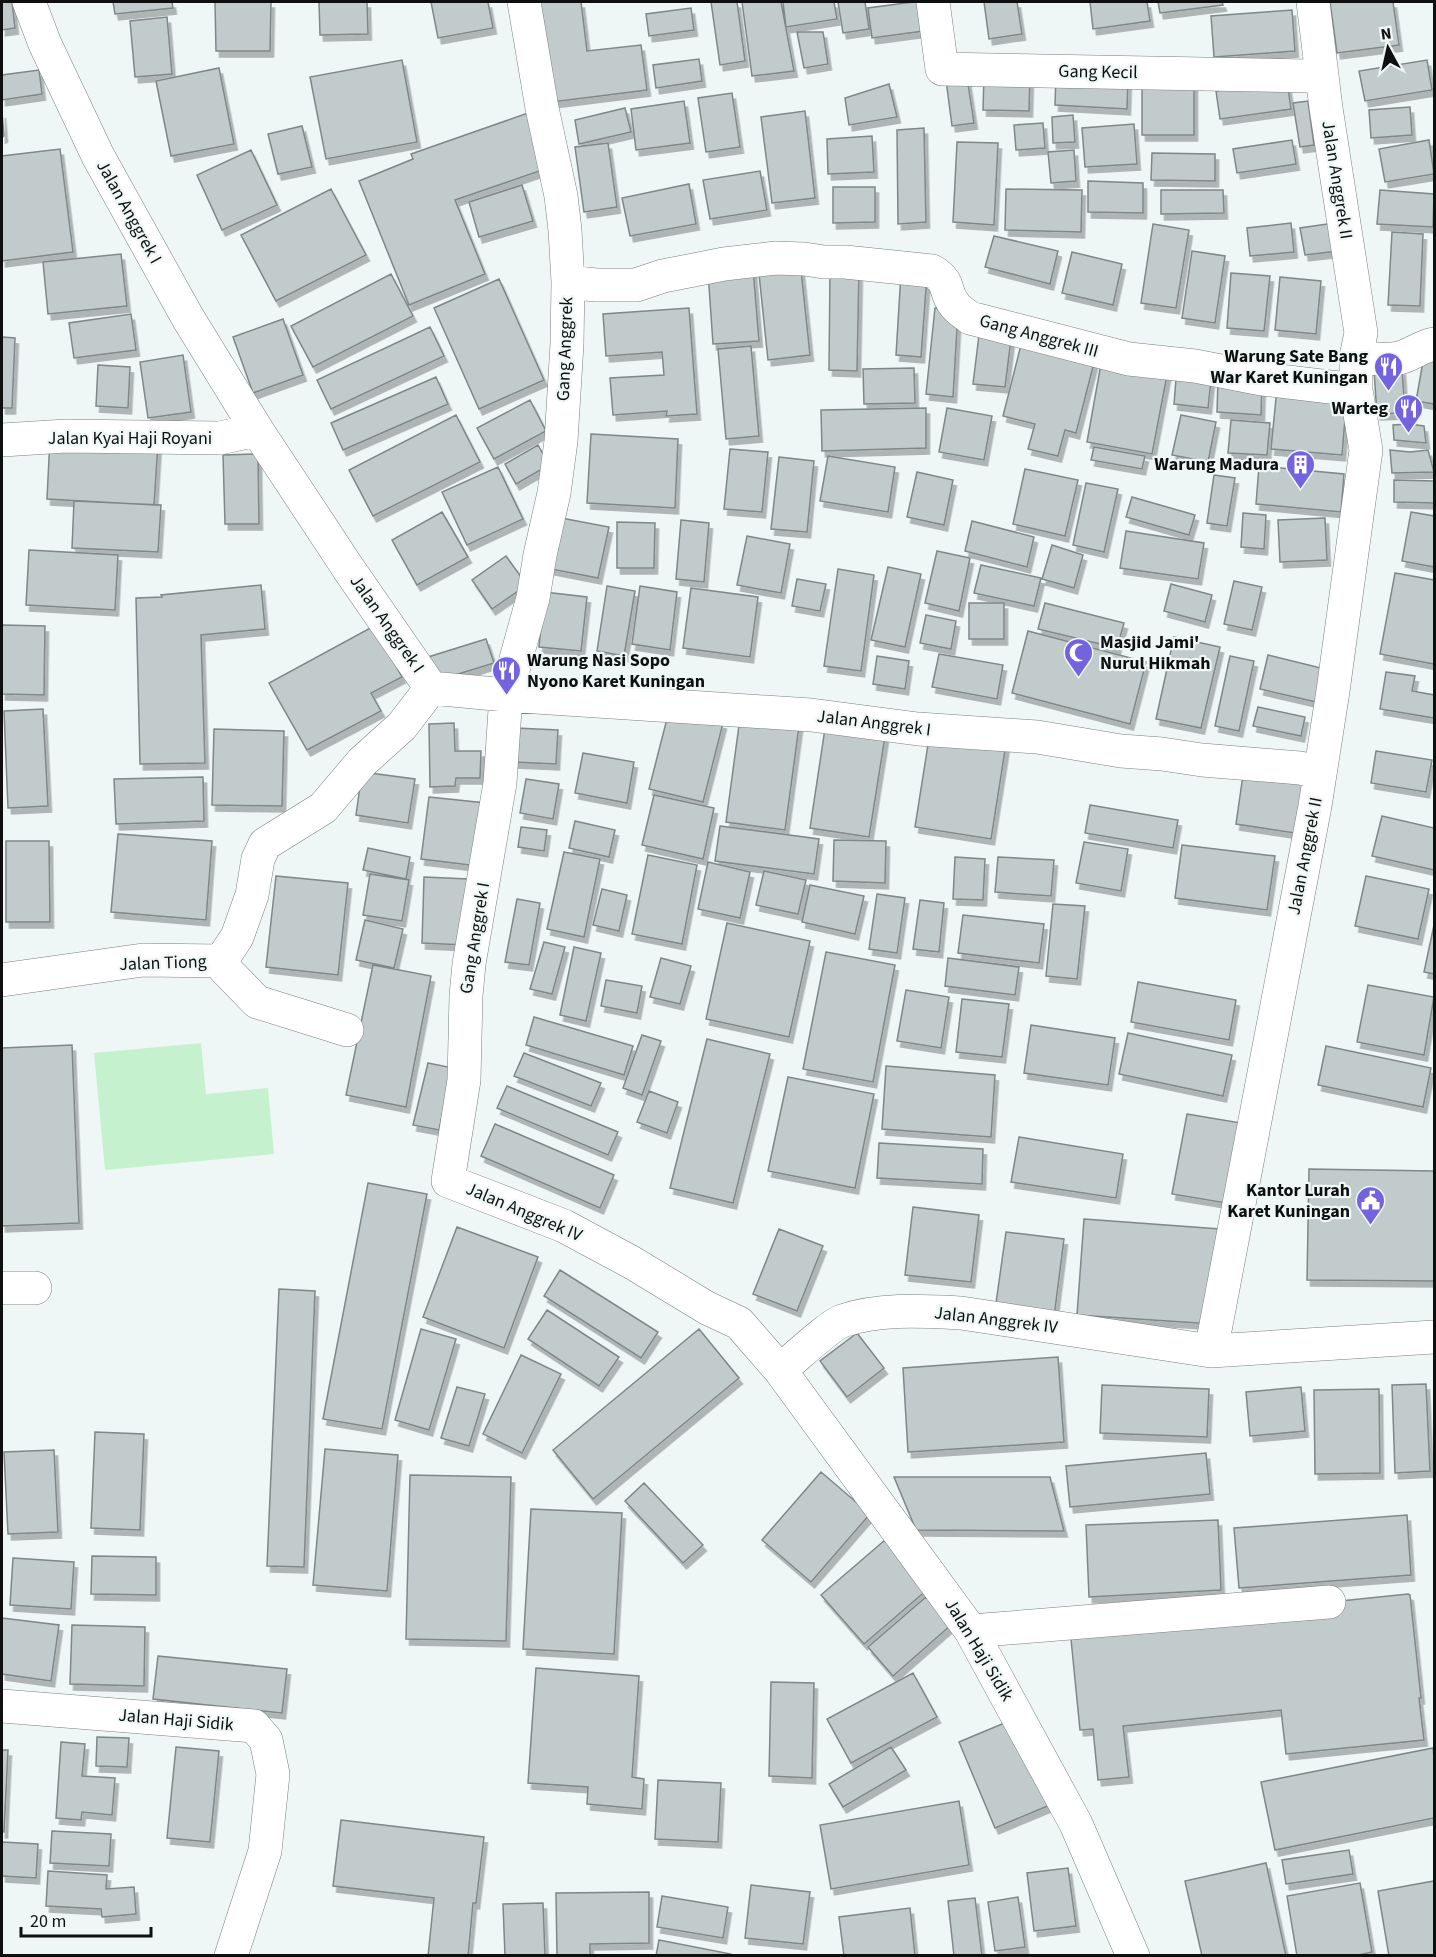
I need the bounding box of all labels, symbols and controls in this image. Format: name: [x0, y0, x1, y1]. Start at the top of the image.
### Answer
north arrow: [1358, 18, 1418, 78]
text: N: [1379, 23, 1393, 46]
street label: Gang Kecil: [1058, 59, 1138, 85]
street label: Jalan Anggrek II: [1315, 119, 1359, 241]
street label: Jalan Anggrek I: [90, 156, 168, 268]
street label: Gang Anggrek: [551, 296, 579, 402]
street label: Gang Anggrek III: [977, 308, 1101, 364]
place label: Warung Sate Bang War Karet Kuningan: [1210, 344, 1368, 390]
restaurant icon: Warung Sate Bang War Karet Kuningan: [1373, 350, 1405, 392]
restaurant icon: Warteg: [1393, 392, 1425, 434]
place label: Warteg: [1332, 396, 1388, 421]
street label: Jalan Kyai Haji Royani: [48, 426, 212, 451]
building icon: Warung Madura: [1284, 448, 1316, 490]
place label: Warung Madura: [1154, 452, 1279, 477]
street label: Jalan Anggrek I: [344, 570, 430, 678]
place label: Masjid Jami' Nurul Hikmah: [1100, 630, 1210, 676]
mosque icon: Masjid Jami' Nurul Hikmah: [1063, 636, 1095, 678]
place label: Warung Nasi Sopo Nyono Karet Kuningan: [527, 648, 705, 694]
restaurant icon: Warung Nasi Sopo Nyono Karet Kuningan: [490, 654, 522, 696]
street label: Jalan Anggrek I: [815, 704, 933, 742]
street label: Jalan Anggrek II: [1281, 795, 1329, 917]
street label: Gang Anggrek I: [454, 880, 496, 996]
street label: Jalan Tiong: [119, 949, 207, 977]
street label: Jalan Anggrek IV: [462, 1176, 587, 1248]
place label: Kantor Lurah Karet Kuningan: [1227, 1178, 1350, 1224]
public building icon: Kantor Lurah Karet Kuningan: [1355, 1184, 1387, 1226]
street label: Jalan Anggrek IV: [933, 1300, 1060, 1340]
street label: Jalan Haji Sidik: [939, 1594, 1019, 1706]
street label: Jalan Haji Sidik: [117, 1703, 235, 1737]
scale bar: [21, 1900, 152, 1938]
text: 20 m: [30, 1909, 66, 1934]

